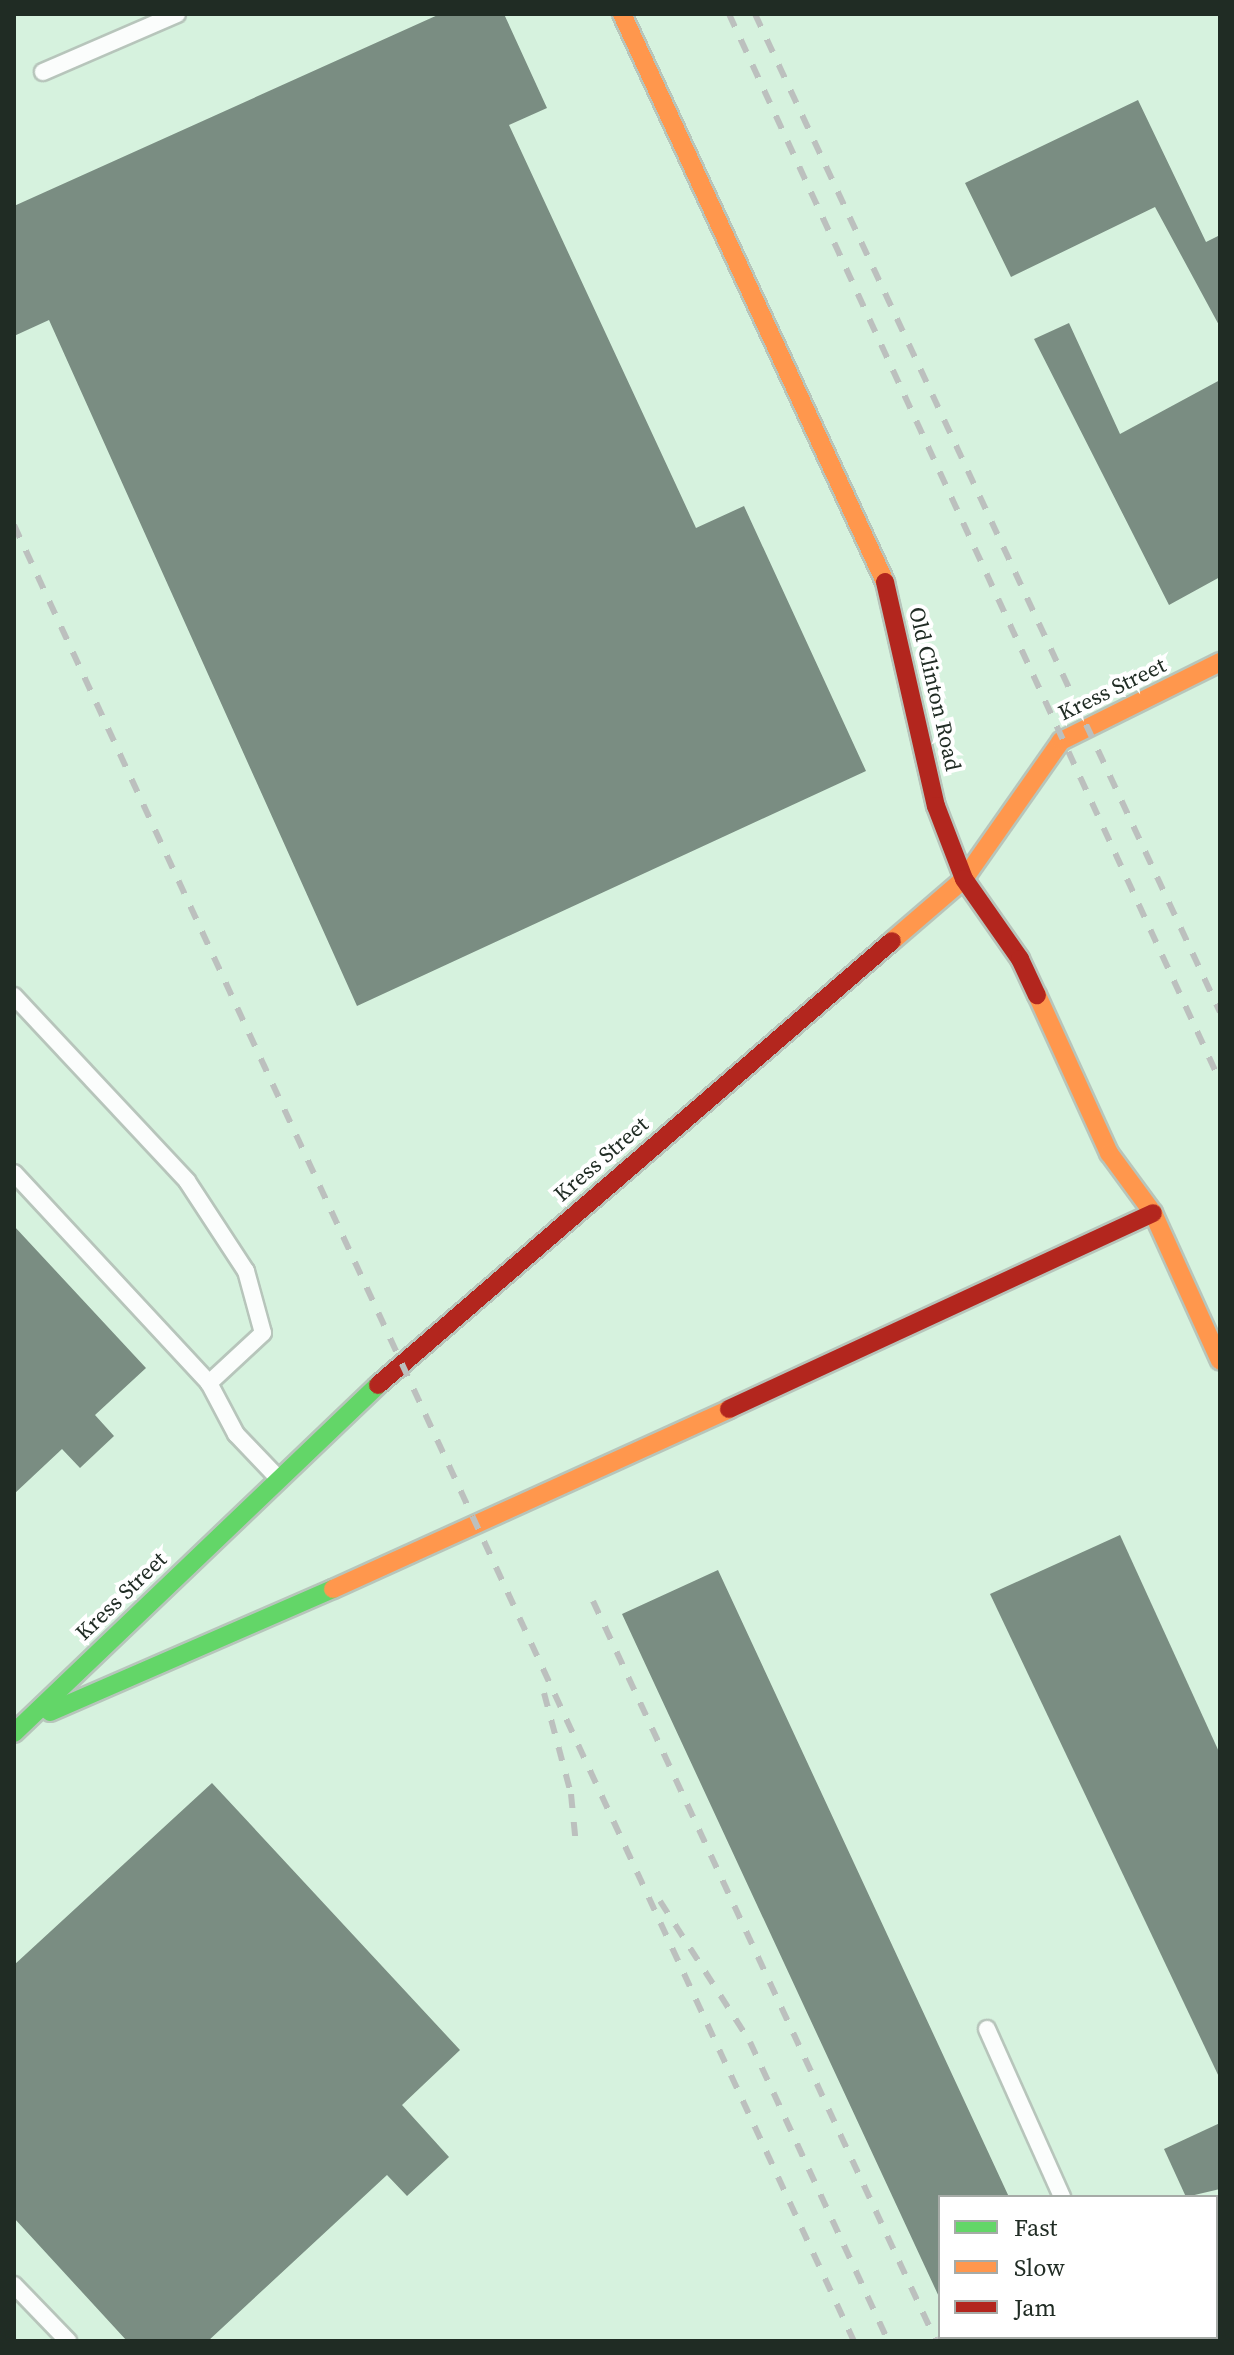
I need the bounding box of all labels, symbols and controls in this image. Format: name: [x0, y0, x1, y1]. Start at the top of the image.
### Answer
street label: Old Clinton Road: [903, 604, 967, 774]
street label: Kress Street: [1054, 652, 1170, 726]
street label: Kress Street: [549, 1111, 653, 1207]
street label: Kress Street: [70, 1546, 172, 1646]
legend: [938, 2195, 1218, 2339]
text: Fast: [1014, 2211, 1057, 2244]
text: Slow: [1014, 2251, 1065, 2284]
text: Jam: [1014, 2291, 1056, 2324]

